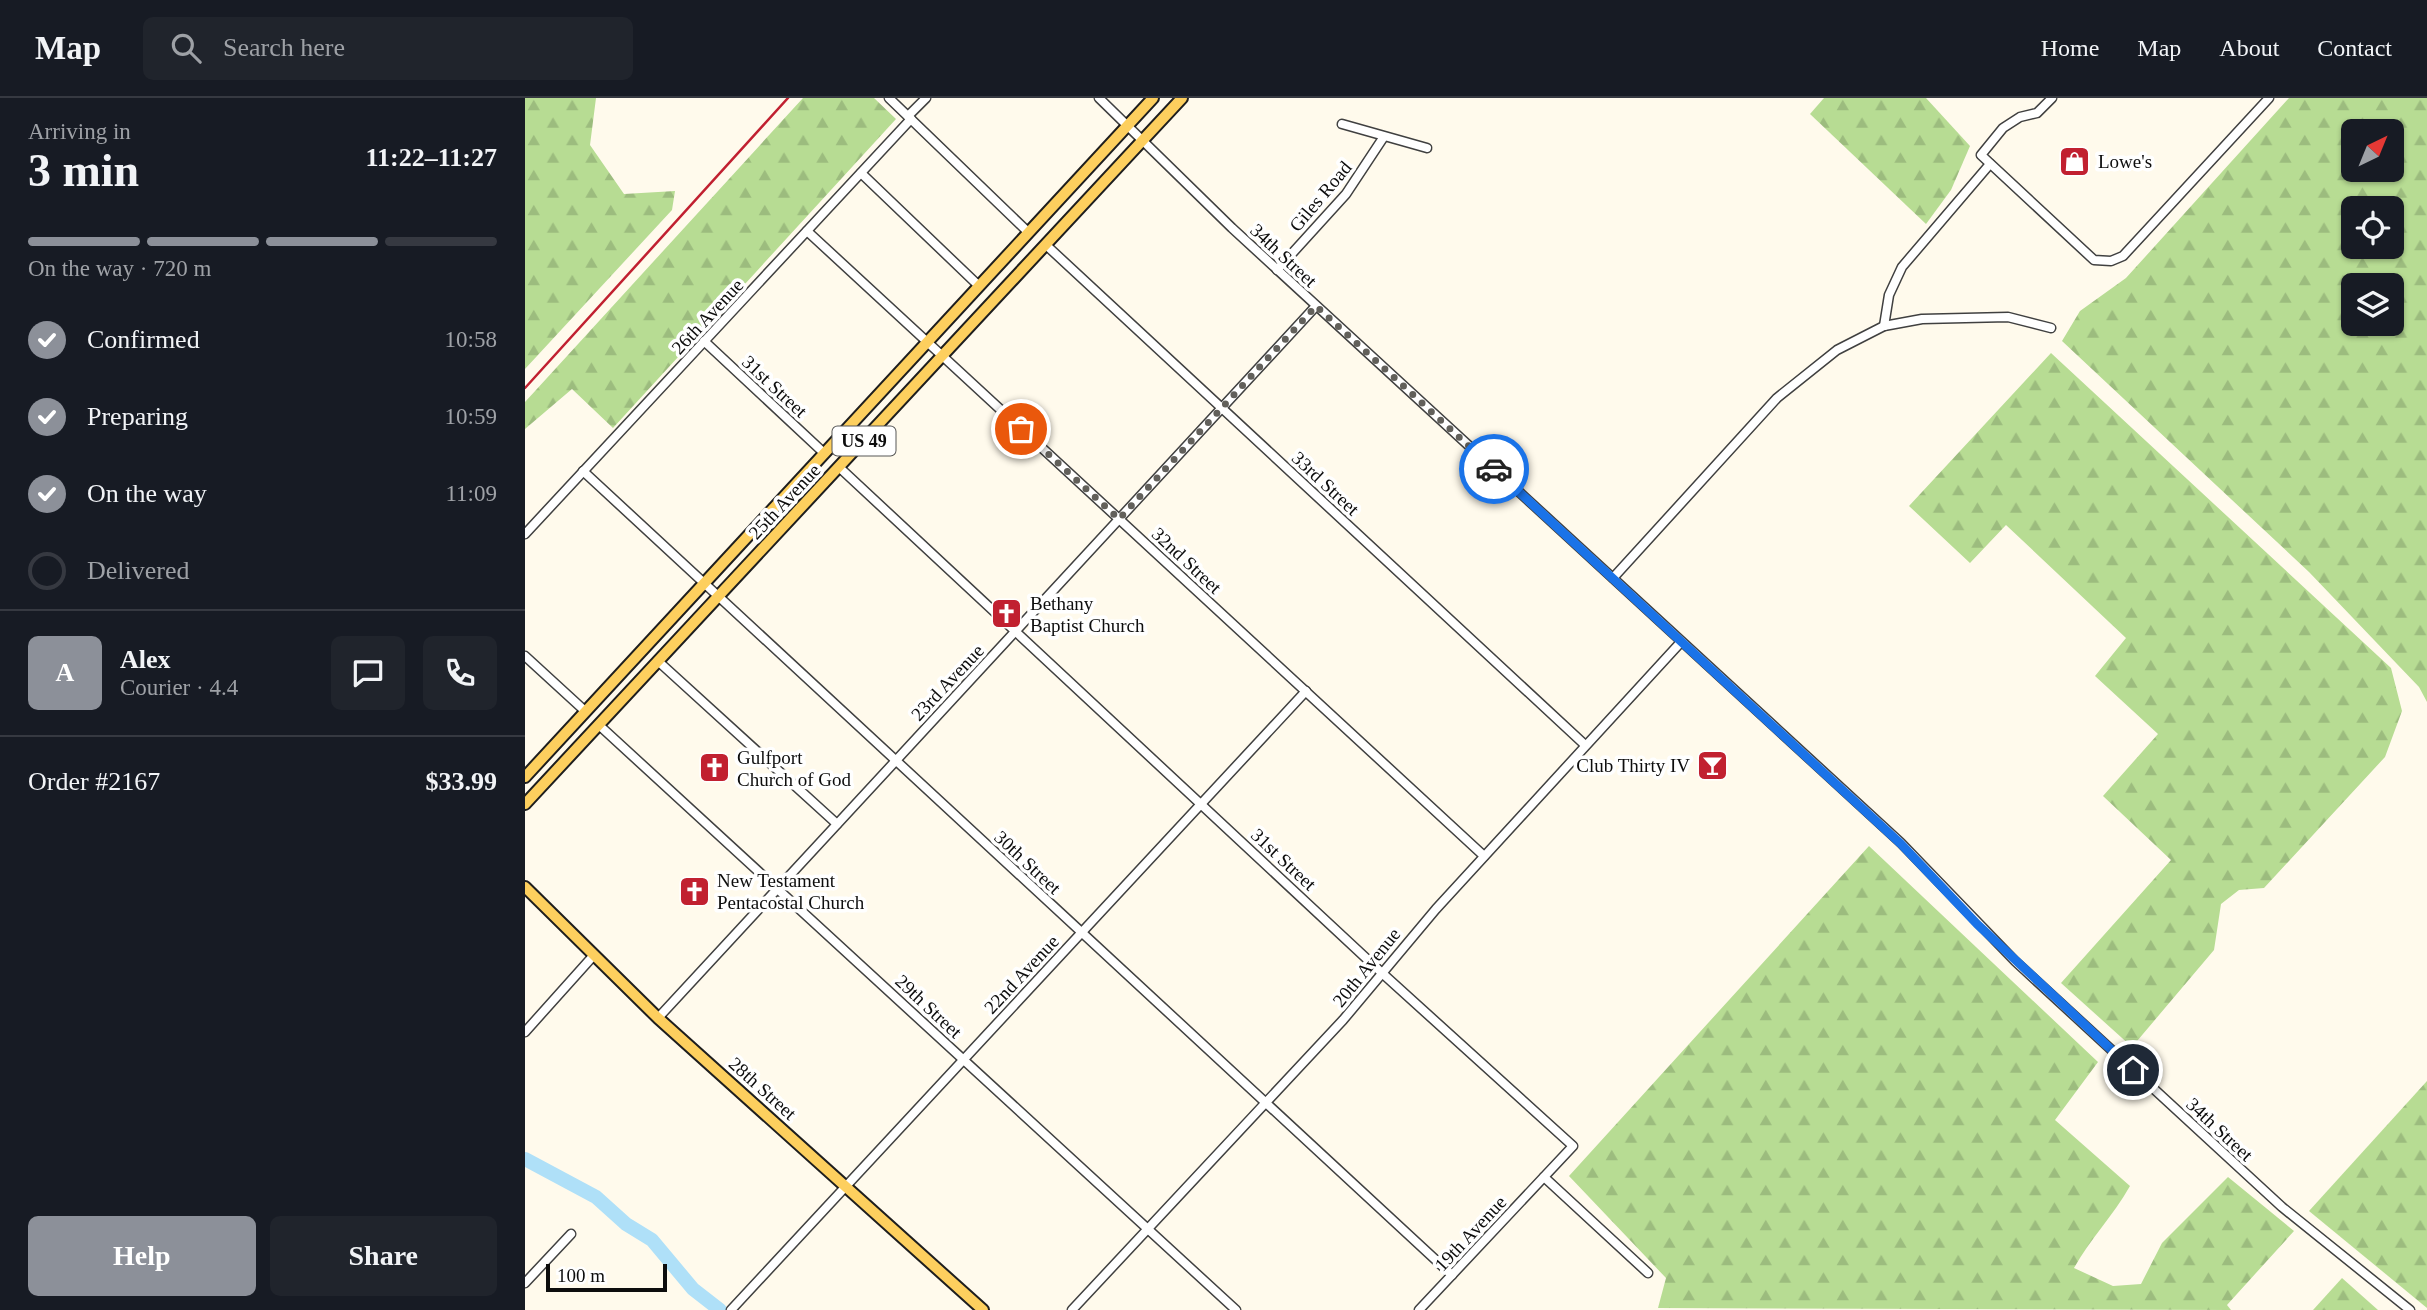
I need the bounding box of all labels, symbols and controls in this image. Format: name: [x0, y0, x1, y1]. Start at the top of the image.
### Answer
search box: [143, 17, 633, 80]
icon: search: [167, 29, 205, 67]
text: Map: [35, 30, 101, 66]
text: Search here: [223, 33, 345, 62]
text: Home: [2041, 35, 2099, 61]
text: Map: [2137, 35, 2181, 61]
text: About: [2219, 35, 2279, 61]
text: Contact: [2317, 35, 2392, 61]
text: Arriving in: [28, 119, 131, 144]
north arrow: [2341, 119, 2405, 182]
map controls: [2341, 119, 2404, 336]
text: 11:22–11:27: [366, 143, 497, 172]
shop icon: Lowe's: [2058, 144, 2092, 178]
text: 3 min: [28, 145, 139, 196]
place label: Lowe's: [2098, 151, 2152, 172]
street label: Giles Road: [1285, 157, 1356, 236]
button: locate: [2341, 196, 2404, 259]
street label: 34th Street: [1246, 219, 1322, 292]
text: On the way · 720 m: [28, 256, 211, 281]
button: layers: [2341, 273, 2404, 336]
street label: 26th Avenue: [667, 274, 747, 358]
icon: check: [28, 321, 66, 359]
text: Confirmed: [87, 325, 200, 354]
text: 10:58: [445, 327, 497, 352]
street label: 31st Street: [738, 351, 812, 422]
icon: check: [28, 398, 66, 436]
pin: [991, 399, 1051, 459]
text: Preparing: [87, 402, 188, 431]
text: 10:59: [445, 404, 497, 429]
icon: bag: [1002, 410, 1040, 448]
road number: US 49: [833, 426, 895, 456]
courier: [1459, 434, 1529, 504]
street label: 33rd Street: [1288, 447, 1364, 520]
icon: car: [1475, 450, 1513, 488]
street label: 25th Avenue: [744, 459, 824, 543]
icon: check: [28, 475, 66, 513]
text: On the way: [87, 479, 207, 508]
text: 11:09: [445, 481, 497, 506]
street label: 32nd Street: [1148, 523, 1226, 598]
text: Delivered: [87, 556, 190, 585]
place label: Bethany Baptist Church: [1030, 593, 1145, 636]
church icon: Bethany Baptist Church: [990, 597, 1024, 631]
button: chat: [331, 636, 405, 710]
button: phone: [423, 636, 497, 710]
street label: 23rd Avenue: [907, 640, 988, 725]
text: Alex: [120, 645, 171, 674]
text: A: [56, 658, 74, 687]
text: Courier · 4.4: [120, 675, 238, 700]
place label: Gulfport Church of God: [737, 747, 851, 790]
bar icon: Club Thirty IV: [1696, 748, 1730, 782]
church icon: Gulfport Church of God: [697, 751, 731, 785]
place label: Club Thirty IV: [1576, 755, 1690, 776]
text: Order #2167: [28, 767, 160, 796]
text: $33.99: [426, 767, 497, 796]
street label: 31st Street: [1247, 824, 1321, 895]
street label: 30th Street: [990, 826, 1066, 899]
place label: New Testament Pentacostal Church: [717, 870, 865, 913]
church icon: New Testament Pentacostal Church: [677, 874, 711, 908]
street label: 20th Avenue: [1328, 924, 1404, 1011]
street label: 22nd Avenue: [980, 931, 1063, 1018]
street label: 29th Street: [891, 970, 967, 1043]
pin: [2103, 1040, 2163, 1100]
icon: home: [2114, 1051, 2152, 1089]
street label: 28th Street: [725, 1053, 801, 1124]
street label: 34th Street: [2182, 1093, 2258, 1166]
street label: 19th Avenue: [1430, 1191, 1510, 1275]
button: Help: [28, 1216, 256, 1296]
button: Share: [270, 1216, 497, 1296]
scale bar: [546, 1261, 667, 1293]
text: 100 m: [557, 1265, 605, 1286]

